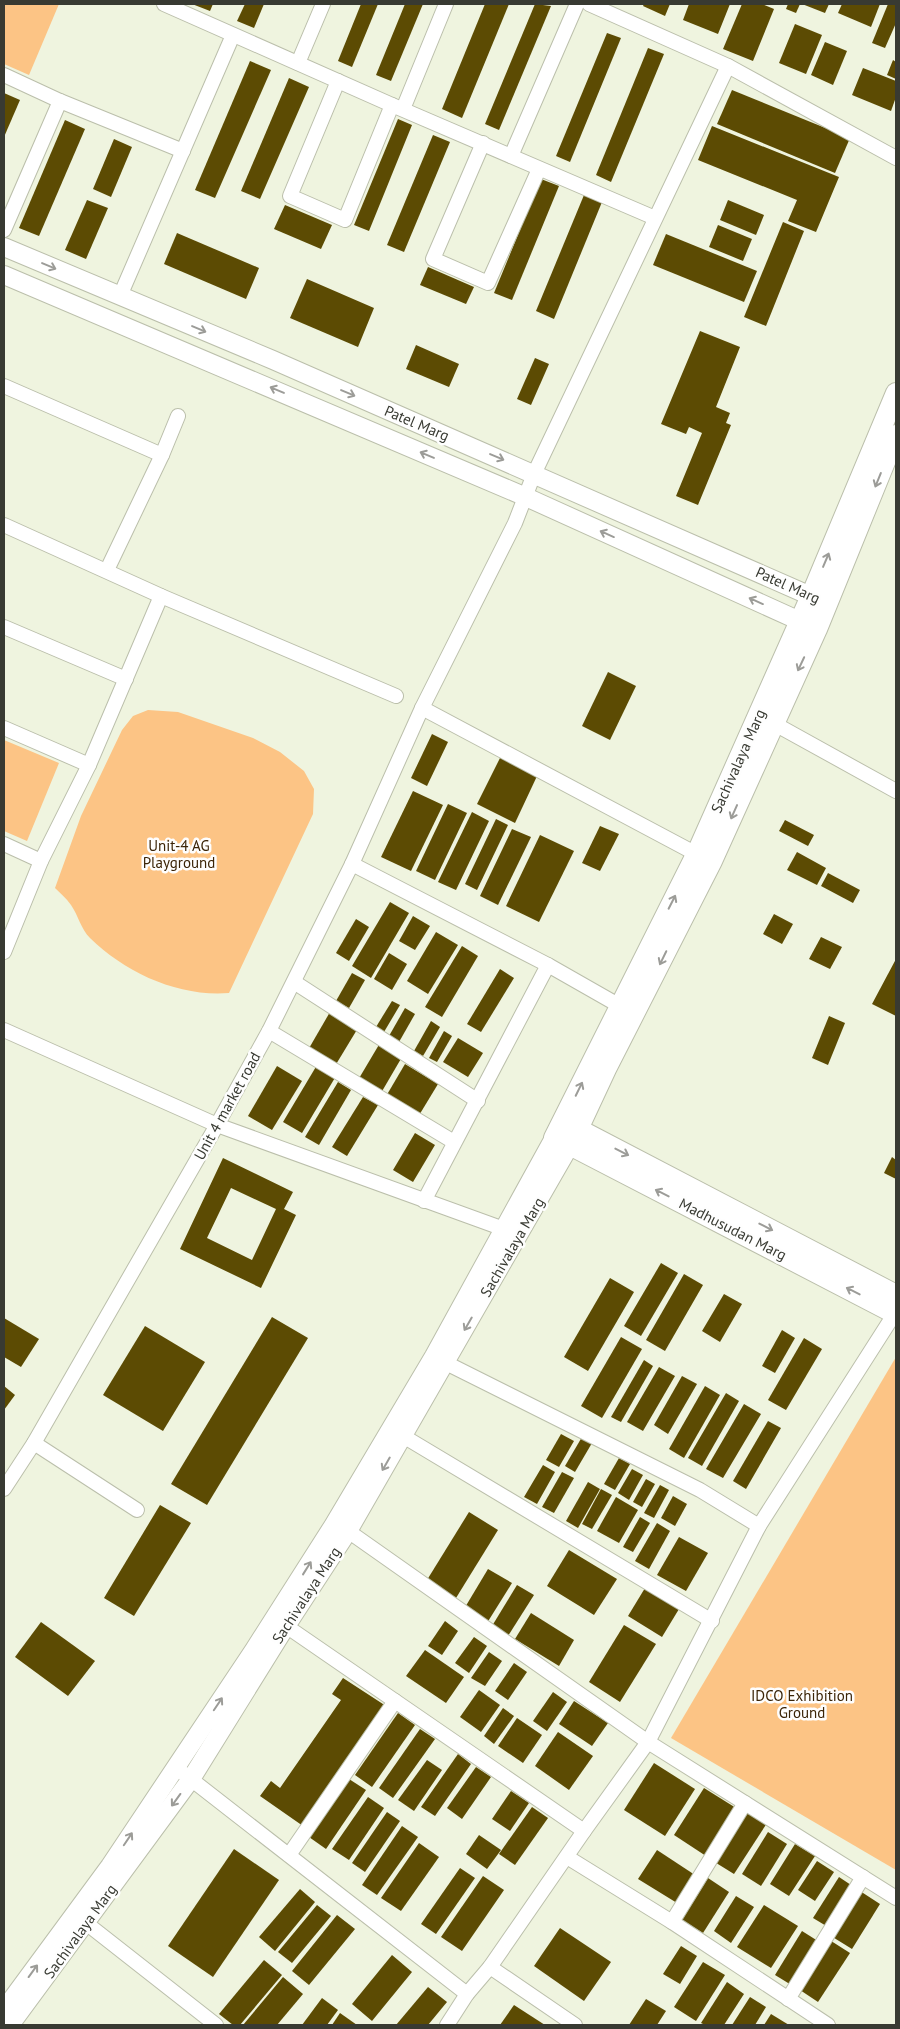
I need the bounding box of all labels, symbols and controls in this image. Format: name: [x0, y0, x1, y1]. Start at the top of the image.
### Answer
one-way arrow: [41, 261, 56, 271]
one-way arrow: [191, 325, 206, 334]
one-way arrow: [270, 385, 285, 395]
one-way arrow: [340, 388, 355, 398]
street label: Patel Marg: [382, 401, 452, 445]
one-way arrow: [420, 449, 435, 459]
one-way arrow: [489, 453, 504, 463]
one-way arrow: [873, 472, 882, 487]
one-way arrow: [600, 529, 615, 538]
one-way arrow: [822, 553, 832, 568]
street label: Patel Marg: [753, 562, 823, 608]
one-way arrow: [749, 595, 764, 605]
one-way arrow: [796, 656, 805, 671]
street label: Sachivalaya Marg: [707, 706, 769, 816]
one-way arrow: [728, 804, 738, 819]
park label: Unit-4 AG Playground: [143, 836, 215, 872]
one-way arrow: [668, 895, 677, 910]
one-way arrow: [658, 950, 667, 965]
street label: Unit 4 market road: [190, 1049, 264, 1163]
one-way arrow: [575, 1082, 584, 1097]
one-way arrow: [614, 1147, 629, 1157]
one-way arrow: [655, 1188, 670, 1197]
street label: Sachivalaya Marg: [476, 1194, 548, 1300]
street label: Madhusudan Marg: [676, 1194, 790, 1264]
one-way arrow: [758, 1223, 773, 1232]
one-way arrow: [846, 1286, 861, 1296]
one-way arrow: [463, 1316, 472, 1331]
one-way arrow: [381, 1457, 391, 1472]
street label: Sachivalaya Marg: [268, 1543, 344, 1647]
one-way arrow: [302, 1561, 312, 1575]
park label: IDCO Exhibition Ground: [751, 1686, 853, 1722]
one-way arrow: [213, 1697, 224, 1711]
one-way arrow: [171, 1793, 181, 1807]
one-way arrow: [123, 1832, 133, 1846]
street label: Sachivalaya Marg: [39, 1880, 121, 1982]
one-way arrow: [27, 1965, 38, 1978]

